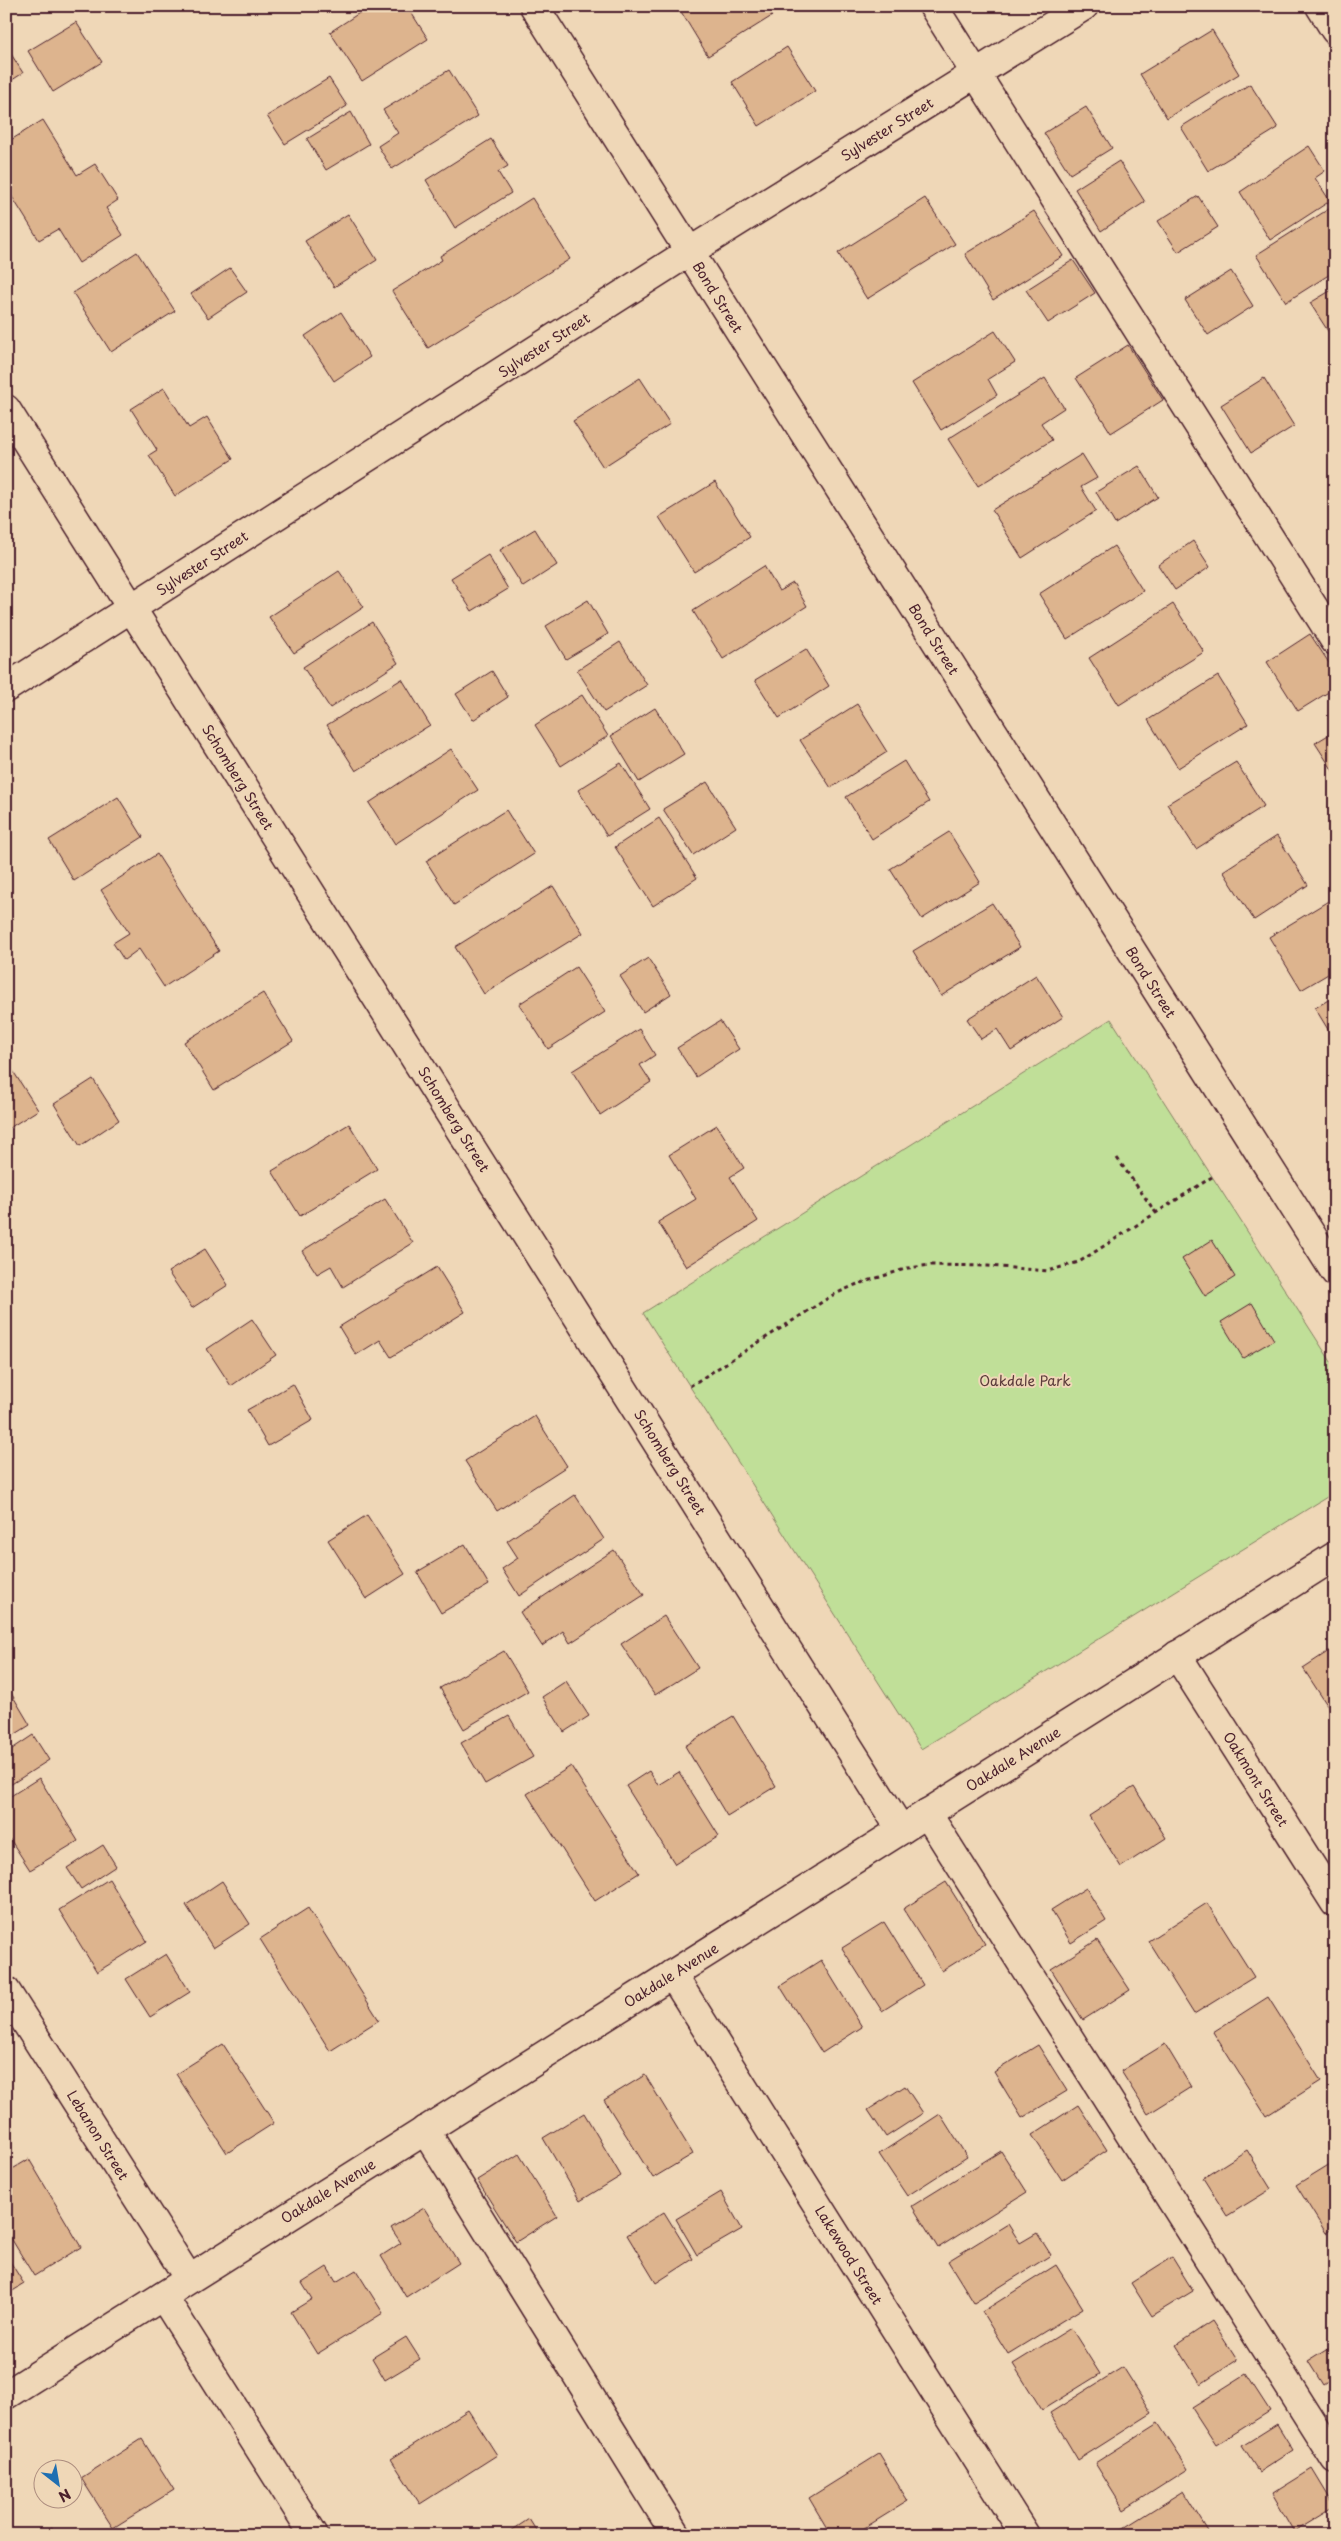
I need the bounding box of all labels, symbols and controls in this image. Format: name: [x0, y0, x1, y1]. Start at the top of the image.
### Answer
street label: Sylvester Street: [837, 92, 938, 166]
street label: Bond Street: [688, 257, 748, 337]
street label: Sylvester Street: [494, 307, 594, 383]
street label: Sylvester Street: [152, 525, 252, 601]
street label: Bond Street: [904, 599, 964, 679]
street label: Schomberg Street: [197, 720, 279, 834]
street label: Bond Street: [1121, 942, 1181, 1022]
street label: Schomberg Street: [413, 1062, 495, 1176]
park label: Oakdale Park: [979, 1370, 1071, 1391]
street label: Schomberg Street: [629, 1405, 711, 1519]
street label: Oakdale Avenue: [962, 1721, 1065, 1797]
street label: Oakmont Street: [1218, 1727, 1294, 1831]
street label: Oakdale Avenue: [620, 1937, 723, 2013]
street label: Lebanon Street: [62, 2086, 134, 2184]
street label: Oakdale Avenue: [277, 2153, 380, 2229]
street label: Lakewood Street: [810, 2201, 888, 2309]
north arrow: [32, 2458, 82, 2508]
text: N: [55, 2484, 75, 2507]

